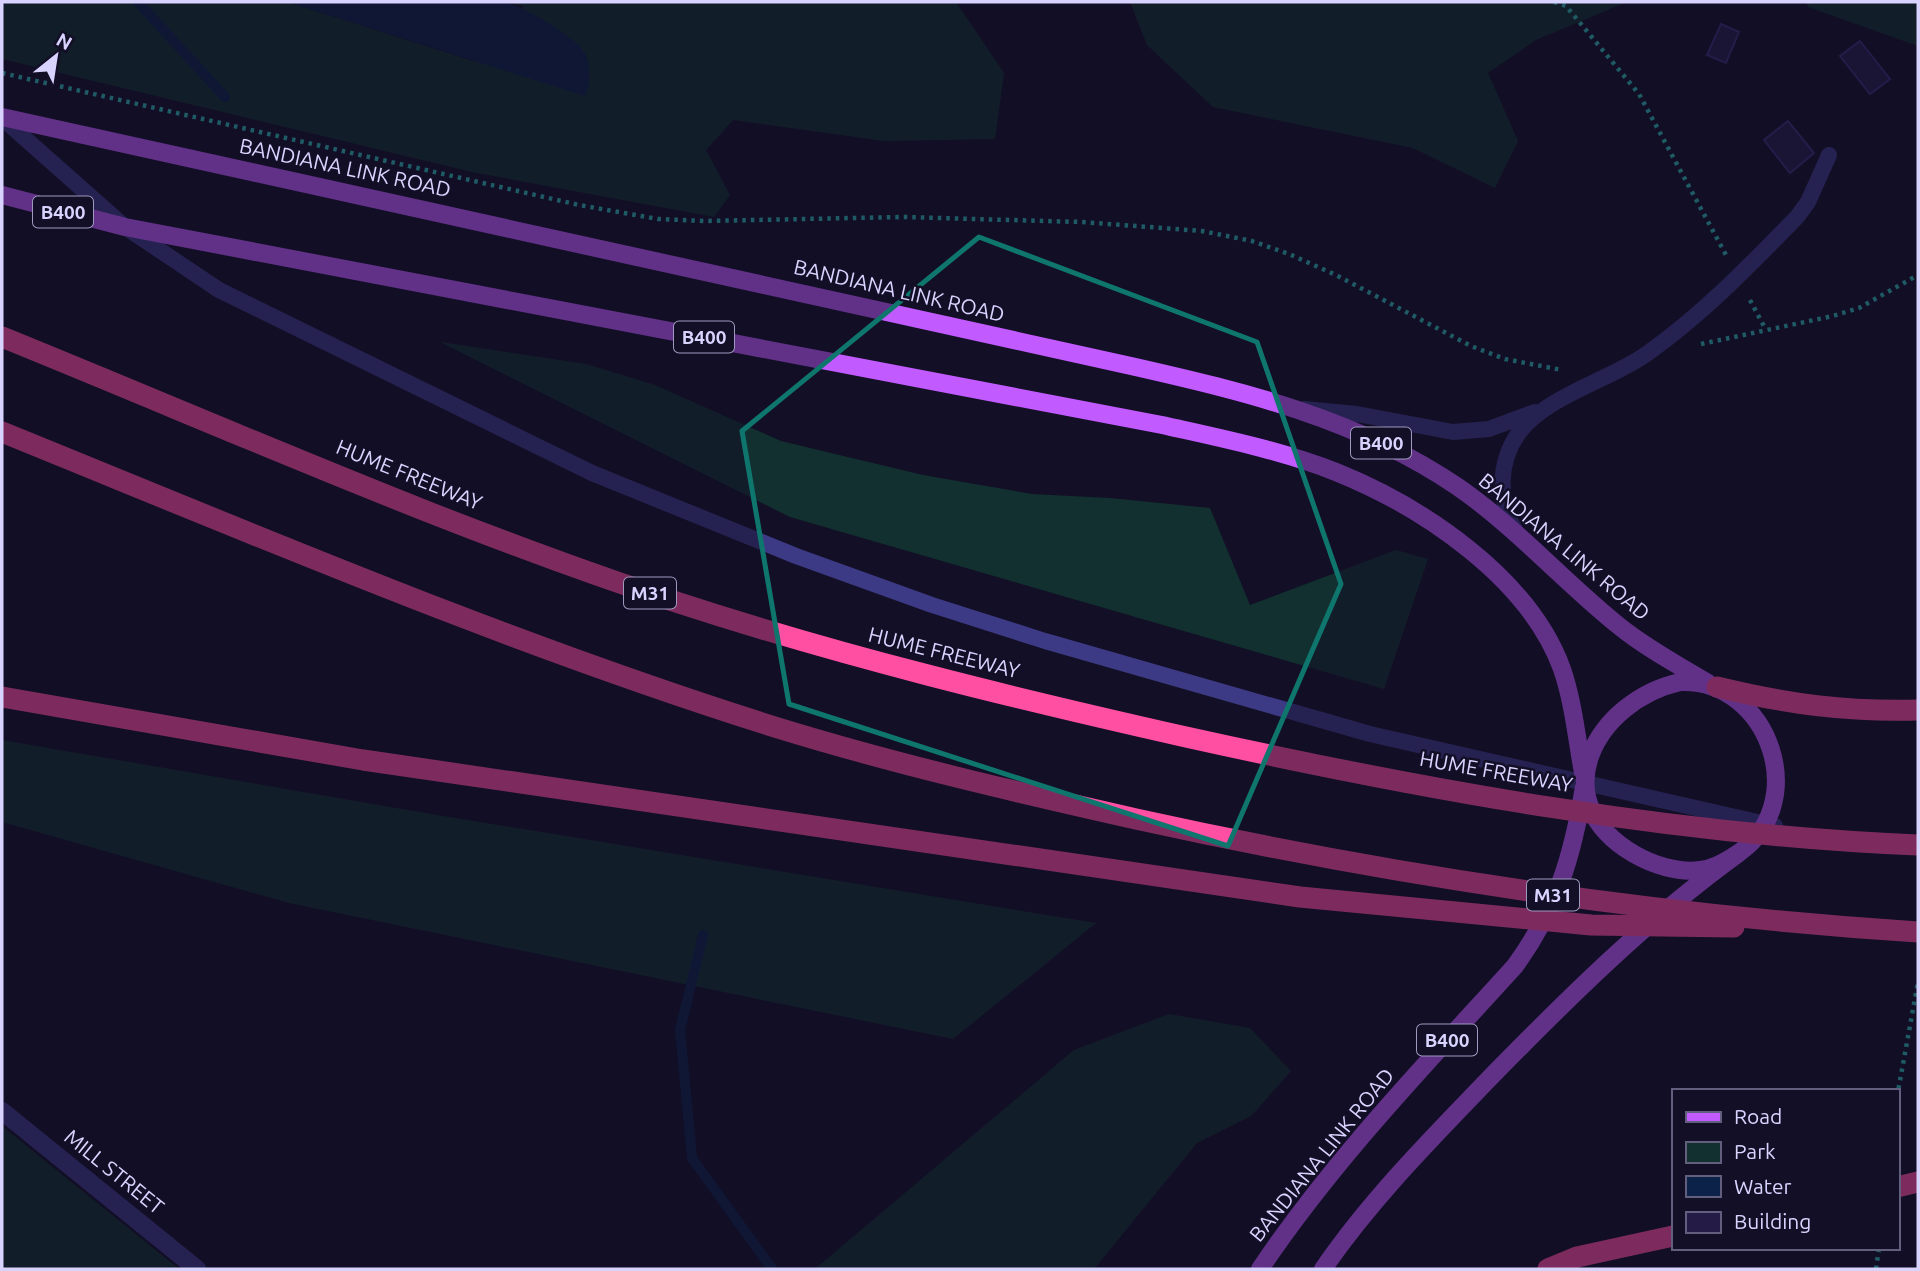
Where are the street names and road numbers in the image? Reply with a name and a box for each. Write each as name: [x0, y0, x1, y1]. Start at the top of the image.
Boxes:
street label: BANDIANA LINK ROAD: [237, 133, 453, 201]
road number: B400: [33, 196, 93, 228]
street label: BANDIANA LINK ROAD: [792, 254, 1007, 326]
road number: B400: [674, 322, 734, 352]
road number: B400: [1351, 428, 1411, 458]
street label: HUME FREEWAY: [333, 434, 486, 514]
street label: BANDIANA LINK ROAD: [1474, 468, 1655, 625]
road number: M31: [624, 578, 676, 608]
street label: HUME FREEWAY: [866, 622, 1022, 682]
street label: HUME FREEWAY: [1418, 746, 1575, 796]
road number: M31: [1527, 880, 1579, 911]
road number: B400: [1417, 1024, 1477, 1056]
street label: BANDIANA LINK ROAD: [1244, 1063, 1398, 1246]
street label: MILL STREET: [60, 1124, 169, 1219]

